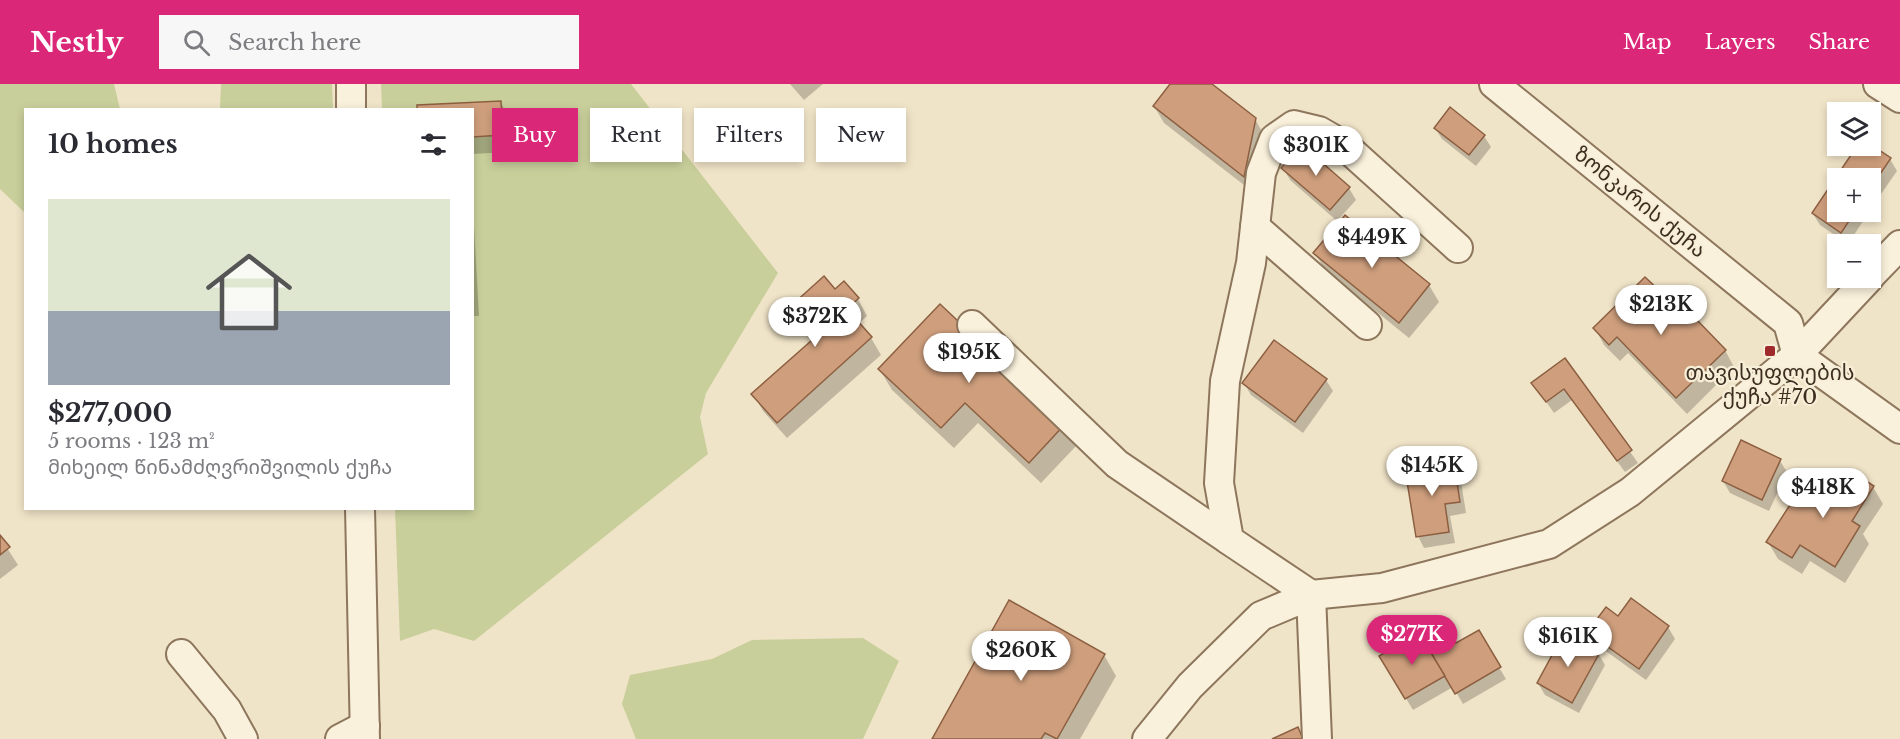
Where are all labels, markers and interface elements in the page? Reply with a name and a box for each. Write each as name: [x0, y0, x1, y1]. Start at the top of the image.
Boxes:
search box: [159, 15, 579, 69]
text: Nestly: [30, 25, 123, 60]
icon: search: [180, 26, 213, 59]
text: Search here: [228, 29, 361, 56]
text: Map: [1623, 29, 1672, 55]
text: Layers: [1705, 29, 1776, 55]
text: Share: [1809, 29, 1870, 55]
map controls: [1827, 102, 1881, 288]
button: layers: [1827, 102, 1881, 156]
chip: Buy: [492, 108, 578, 162]
chip: Rent: [590, 108, 682, 162]
chip: Filters: [694, 108, 804, 162]
chip: New: [816, 108, 906, 162]
pin: $301K: [1274, 126, 1358, 177]
text: 10 homes: [48, 128, 178, 160]
icon: filters: [417, 128, 450, 161]
text: $301K: [1283, 133, 1349, 157]
street label: ზონკარის ქუჩა: [1569, 141, 1711, 263]
button: +: [1827, 168, 1881, 222]
pin: $449K: [1330, 218, 1414, 269]
text: $449K: [1337, 225, 1407, 249]
button: −: [1827, 234, 1881, 288]
icon: home: [195, 238, 303, 346]
pin: $213K: [1619, 285, 1703, 336]
text: $213K: [1629, 292, 1693, 316]
pin: $372K: [773, 297, 857, 348]
text: $372K: [782, 304, 848, 328]
pin: $195K: [927, 333, 1011, 384]
text: $195K: [937, 340, 1001, 364]
marker: თავისუფლების ქუჩა #70: [1763, 344, 1777, 358]
place label: თავისუფლების ქუჩა #70: [1685, 360, 1855, 410]
text: $277,000: [48, 397, 172, 429]
text: 5 rooms · 123 m²: [48, 429, 215, 453]
pin: $145K: [1390, 446, 1474, 497]
text: $145K: [1400, 453, 1464, 477]
text: მიხეილ წინამძღვრიშვილის ქუჩა: [48, 455, 392, 479]
pin: $418K: [1781, 468, 1865, 519]
text: $418K: [1791, 475, 1855, 499]
pin: $277K: [1370, 615, 1454, 666]
pin: $161K: [1526, 617, 1610, 668]
text: $277K: [1380, 622, 1444, 646]
text: $161K: [1538, 624, 1598, 648]
pin: $260K: [979, 631, 1063, 682]
text: $260K: [986, 638, 1056, 662]

